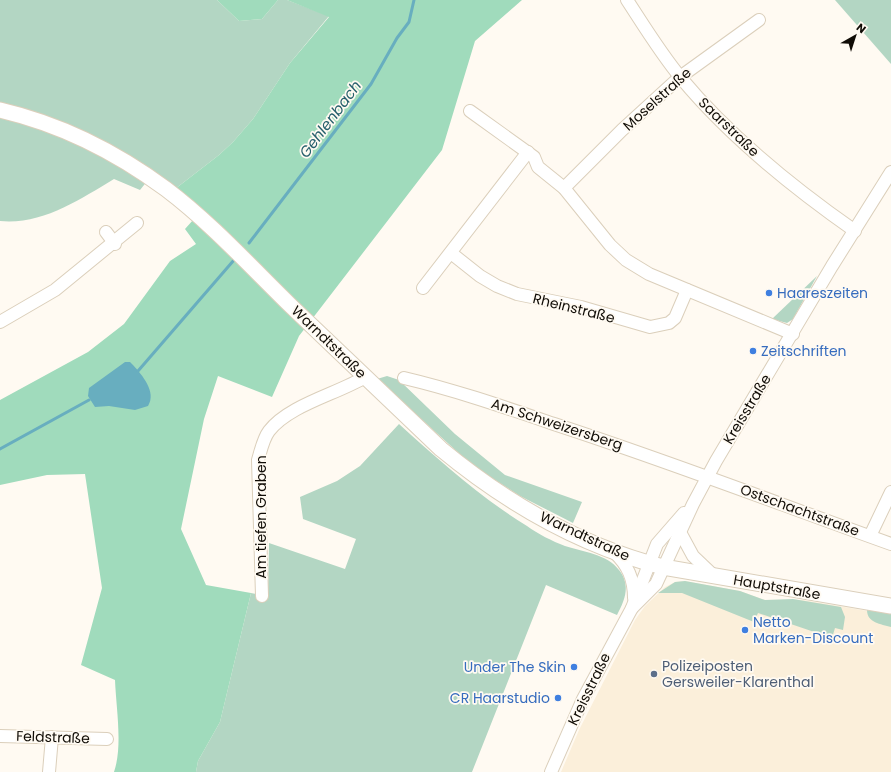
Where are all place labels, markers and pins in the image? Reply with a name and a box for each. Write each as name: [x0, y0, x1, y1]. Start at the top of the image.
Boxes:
place label: Haareszeiten: [777, 283, 868, 303]
marker: Haareszeiten: [764, 288, 774, 298]
place label: Zeitschriften: [761, 341, 847, 361]
marker: Zeitschriften: [748, 346, 758, 356]
place label: Netto Marken-Discount: [753, 612, 873, 648]
marker: Netto Marken-Discount: [740, 625, 750, 635]
place label: Polizeiposten Gersweiler-Klarenthal: [662, 656, 814, 692]
place label: Under The Skin: [464, 657, 566, 677]
marker: Under The Skin: [569, 662, 579, 672]
marker: Polizeiposten Gersweiler-Klarenthal: [649, 669, 659, 679]
place label: CR Haarstudio: [450, 688, 550, 708]
marker: CR Haarstudio: [553, 693, 563, 703]

